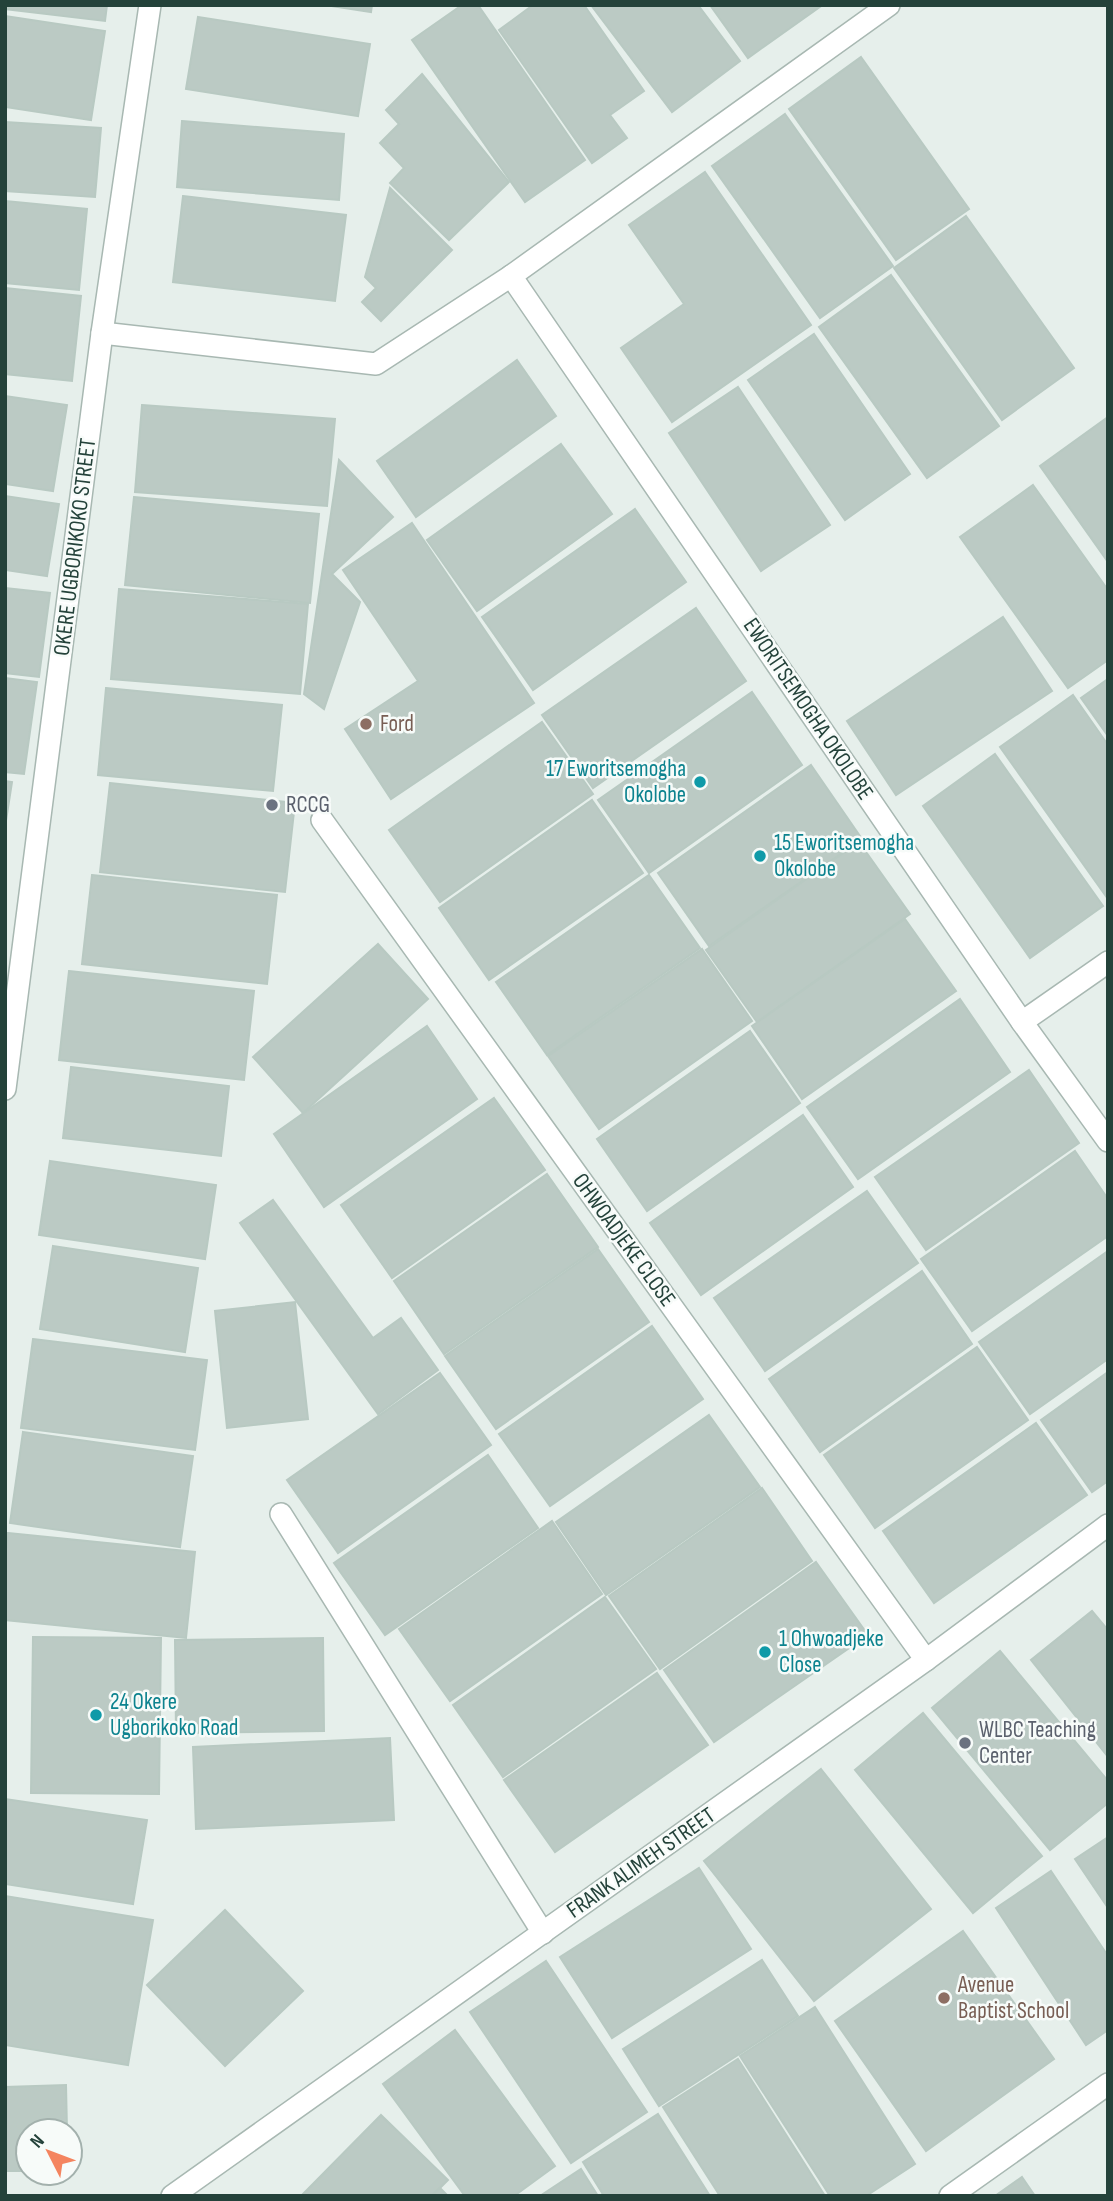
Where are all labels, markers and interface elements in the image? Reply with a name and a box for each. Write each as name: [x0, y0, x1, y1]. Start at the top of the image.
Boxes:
street label: OKERE UGBORIKOKO STREET: [48, 437, 102, 657]
street label: EWORITSEMOGHA OKOLOBE: [737, 613, 879, 805]
place label: Ford: [380, 710, 414, 738]
marker: Ford: [358, 716, 374, 732]
place label: 17 Eworitsemogha Okolobe: [546, 755, 686, 809]
marker: 17 Eworitsemogha Okolobe: [692, 774, 708, 790]
place label: RCCG: [286, 791, 330, 819]
marker: RCCG: [264, 797, 280, 813]
place label: 15 Eworitsemogha Okolobe: [774, 829, 914, 883]
marker: 15 Eworitsemogha Okolobe: [752, 848, 768, 864]
street label: OHWOADJEKE CLOSE: [566, 1168, 682, 1312]
place label: 1 Ohwoadjeke Close: [779, 1625, 884, 1679]
marker: 1 Ohwoadjeke Close: [757, 1644, 773, 1660]
place label: 24 Okere Ugborikoko Road: [110, 1688, 238, 1742]
marker: 24 Okere Ugborikoko Road: [88, 1707, 104, 1723]
place label: WLBC Teaching Center: [979, 1716, 1096, 1770]
marker: WLBC Teaching Center: [957, 1735, 973, 1751]
street label: FRANK ALIMEH STREET: [561, 1801, 721, 1925]
place label: Avenue Baptist School: [957, 1971, 1069, 2025]
marker: Avenue Baptist School: [936, 1990, 952, 2006]
north arrow: [14, 2117, 84, 2187]
text: N: [26, 2130, 49, 2153]

